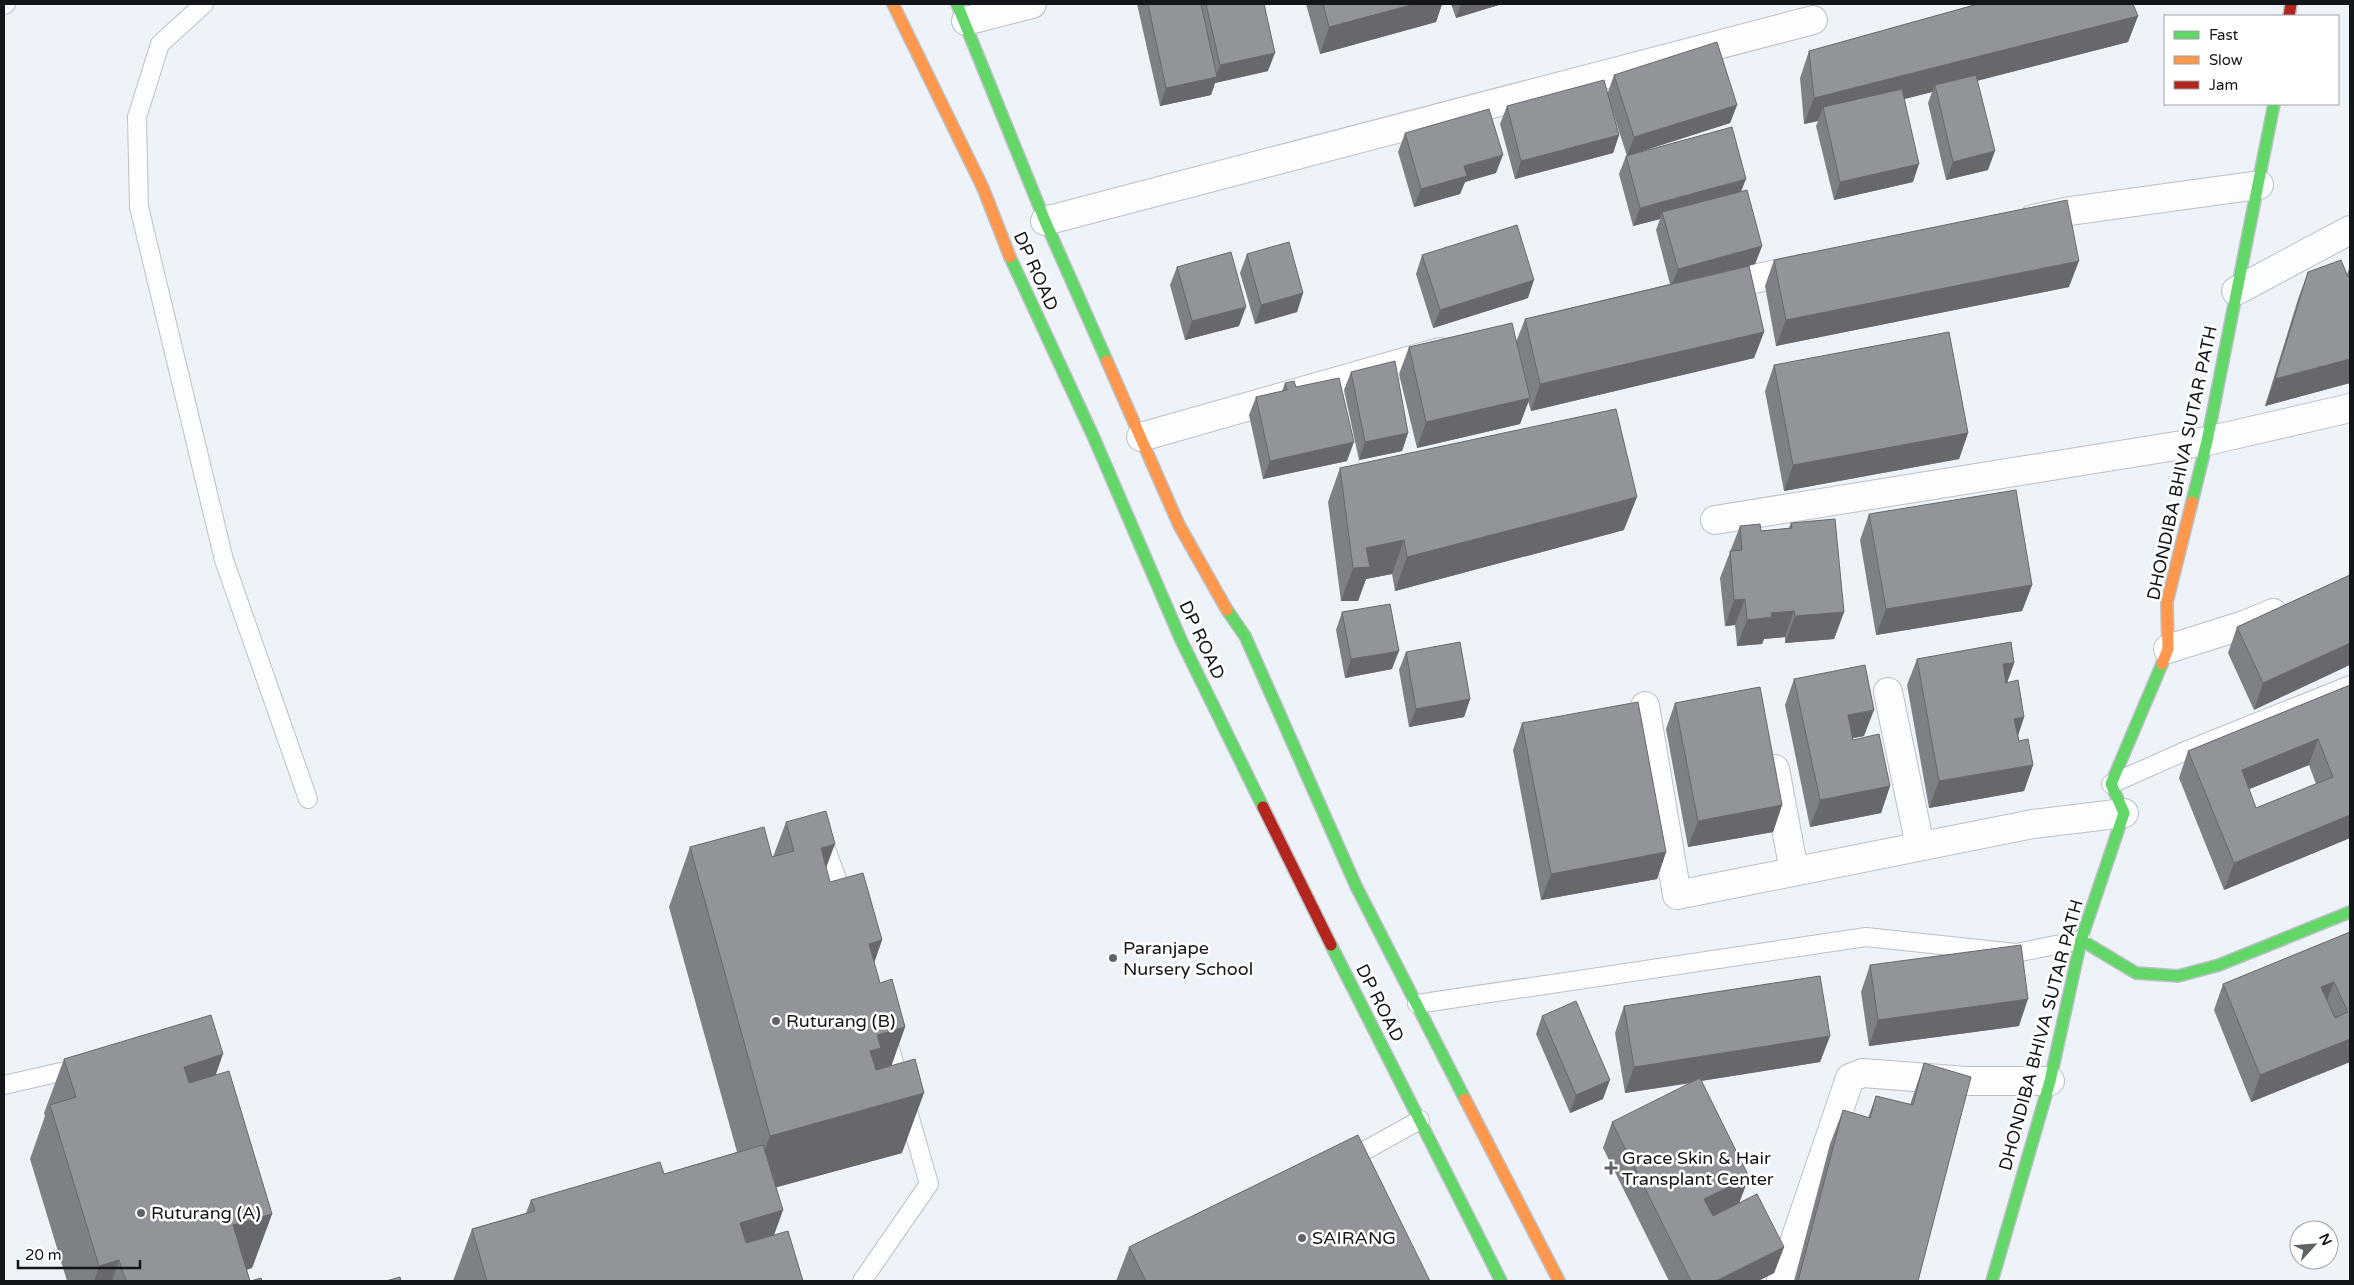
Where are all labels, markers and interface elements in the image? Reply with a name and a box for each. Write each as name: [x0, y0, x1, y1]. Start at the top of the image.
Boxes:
legend: [2164, 15, 2339, 105]
text: Fast: [2209, 26, 2239, 44]
text: Slow: [2209, 51, 2243, 69]
text: Jam: [2209, 76, 2238, 94]
street label: DP ROAD: [1009, 228, 1063, 314]
street label: DHONDIBA BHIVA SUTAR PATH: [2142, 324, 2222, 602]
street label: DP ROAD: [1174, 597, 1230, 683]
street label: DHONDIBA BHIVA SUTAR PATH: [1994, 897, 2088, 1173]
place label: Paranjape Nursery School: [1123, 937, 1253, 980]
marker: Paranjape Nursery School: [1107, 952, 1119, 964]
street label: DP ROAD: [1351, 960, 1409, 1046]
place label: Ruturang (B): [786, 1010, 895, 1032]
marker: Ruturang (B): [770, 1015, 782, 1027]
place label: Grace Skin & Hair Transplant Center: [1622, 1147, 1774, 1190]
marker: Grace Skin & Hair Transplant Center: [1604, 1161, 1618, 1175]
place label: Ruturang (A): [151, 1202, 261, 1224]
marker: Ruturang (A): [135, 1207, 147, 1219]
north arrow: [2289, 1220, 2339, 1270]
place label: SAIRANG: [1312, 1227, 1396, 1249]
text: N: [2315, 1231, 2335, 1248]
marker: SAIRANG: [1296, 1232, 1308, 1244]
scale bar: [18, 1238, 140, 1270]
text: 20 m: [25, 1246, 62, 1264]

